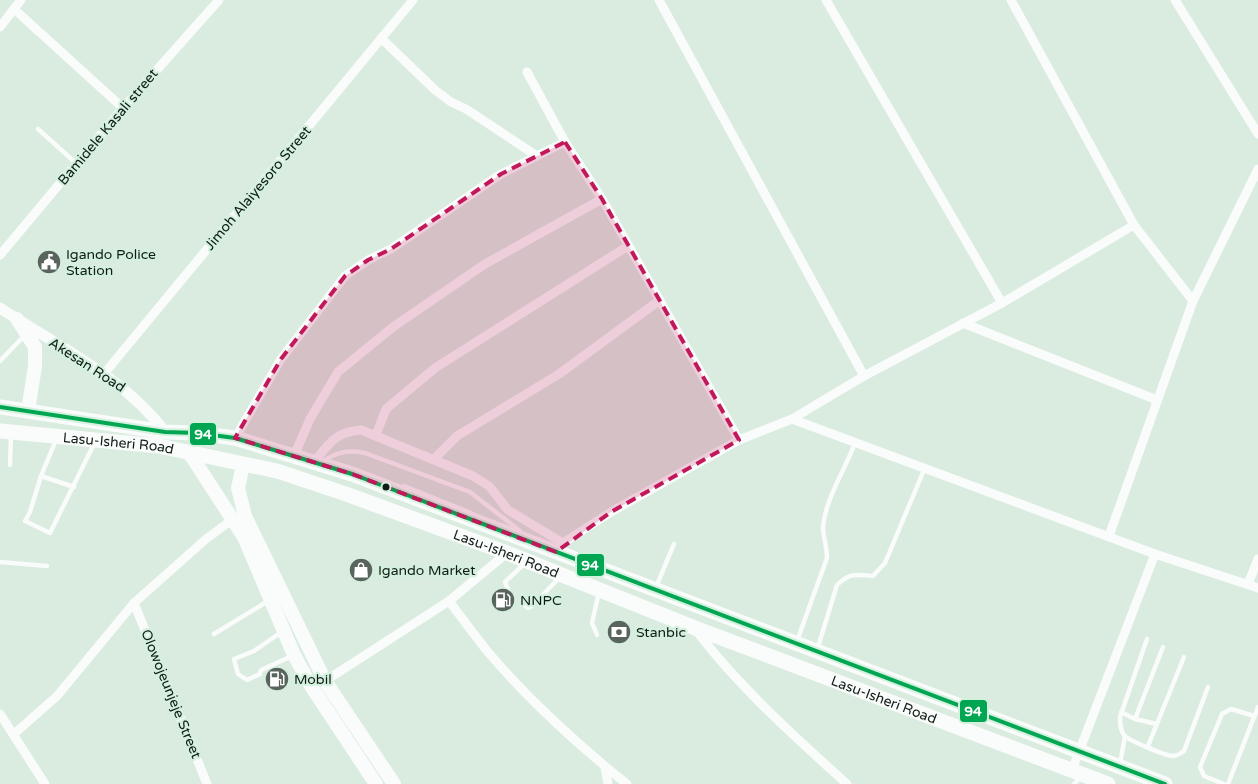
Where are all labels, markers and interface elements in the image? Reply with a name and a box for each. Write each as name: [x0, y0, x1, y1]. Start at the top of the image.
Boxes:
street label: Bamidele Kasali street: [54, 65, 162, 189]
street label: Jimoh Alaiyesoro Street: [201, 122, 315, 253]
place label: Igando Police Station: [66, 246, 156, 279]
public building icon: Igando Police Station: [36, 249, 62, 275]
street label: Akesan Road: [46, 334, 128, 396]
line badge: 94: [189, 422, 217, 446]
text: 94: [194, 426, 212, 443]
street label: Lasu-Isheri Road: [62, 428, 176, 457]
unlabelled marker: [381, 482, 391, 492]
street label: Lasu-Isheri Road: [451, 526, 562, 581]
line badge: 94: [576, 553, 605, 577]
shop icon: Igando Market: [348, 557, 374, 583]
text: 94: [581, 557, 599, 574]
place label: Igando Market: [378, 562, 476, 579]
fuel station icon: NNPC: [490, 587, 516, 613]
place label: NNPC: [520, 592, 562, 609]
bank icon: Stanbic: [606, 619, 632, 645]
place label: Stanbic: [636, 624, 686, 641]
street label: Olowojeunjeje Street: [137, 627, 205, 762]
fuel station icon: Mobil: [264, 666, 290, 692]
place label: Mobil: [294, 671, 332, 688]
street label: Lasu-Isheri Road: [829, 672, 939, 727]
line badge: 94: [959, 699, 988, 723]
text: 94: [964, 703, 982, 720]

